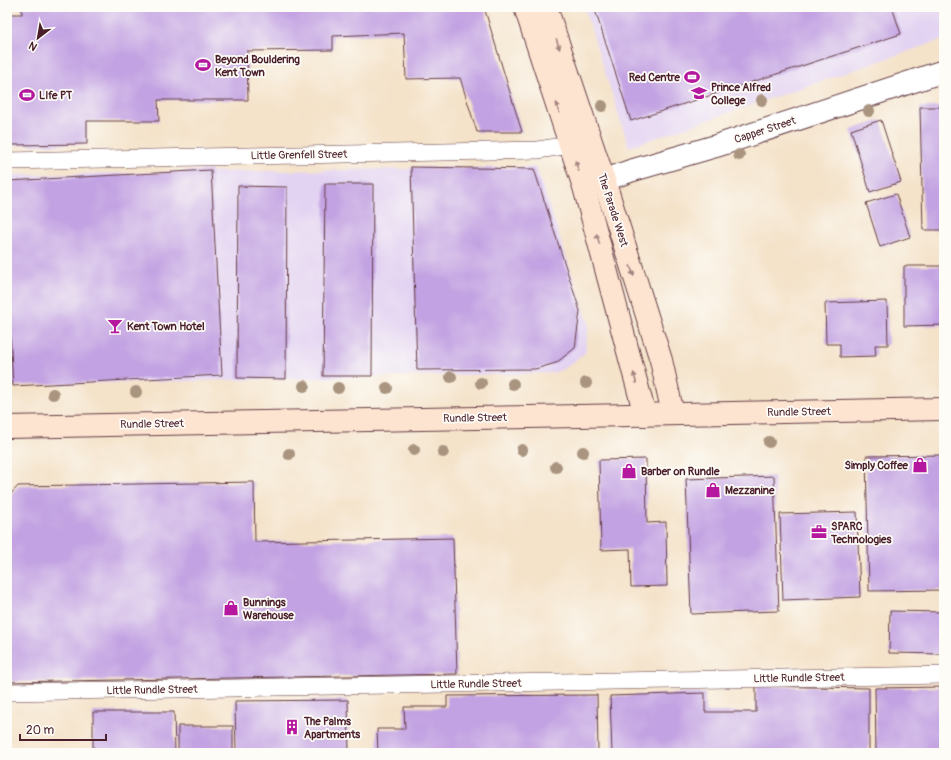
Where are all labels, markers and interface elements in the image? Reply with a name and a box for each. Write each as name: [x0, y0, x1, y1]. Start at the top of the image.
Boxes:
north arrow: [18, 18, 58, 58]
text: N: [26, 38, 40, 54]
one-way arrow: [555, 38, 561, 50]
place label: Beyond Bouldering Kent Town: [215, 53, 300, 79]
sports icon: Beyond Bouldering Kent Town: [194, 56, 212, 74]
sports icon: Red Centre: [683, 68, 701, 86]
place label: Red Centre: [629, 71, 681, 84]
place label: Prince Alfred College: [711, 81, 771, 107]
school or university icon: Prince Alfred College: [690, 84, 708, 102]
sports icon: LIfe PT: [18, 86, 36, 104]
place label: LIfe PT: [39, 89, 73, 102]
one-way arrow: [555, 102, 561, 114]
street label: Capper Street: [733, 114, 798, 146]
street label: Little Grenfell Street: [251, 148, 348, 162]
one-way arrow: [574, 160, 580, 172]
street label: The Parade West: [595, 172, 631, 249]
one-way arrow: [595, 232, 601, 244]
one-way arrow: [629, 265, 635, 277]
bar icon: Kent Town Hotel: [106, 317, 124, 335]
place label: Kent Town Hotel: [127, 320, 205, 333]
one-way arrow: [632, 372, 638, 384]
street label: Rundle Street: [767, 405, 832, 419]
street label: Rundle Street: [443, 411, 508, 425]
street label: Rundle Street: [120, 417, 185, 431]
shop icon: Simply Coffee: [911, 456, 929, 474]
place label: Simply Coffee: [844, 459, 909, 472]
shop icon: Barber on Rundle: [620, 462, 638, 480]
place label: Barber on Rundle: [641, 465, 720, 478]
shop icon: Mezzanine: [704, 481, 722, 499]
place label: Mezzanine: [725, 484, 775, 497]
place label: SPARC Technologies: [830, 520, 891, 546]
office icon: SPARC Technologies: [810, 523, 828, 541]
place label: Bunnings Warehouse: [243, 596, 294, 622]
shop icon: Bunnings Warehouse: [222, 599, 240, 617]
street label: Little Rundle Street: [753, 671, 845, 685]
street label: Little Rundle Street: [430, 677, 522, 691]
street label: Little Rundle Street: [106, 683, 198, 697]
place label: The Palms Apartments: [303, 715, 360, 741]
scale bar: [20, 716, 106, 742]
building icon: The Palms Apartments: [283, 718, 301, 736]
text: 20 m: [26, 723, 55, 738]

